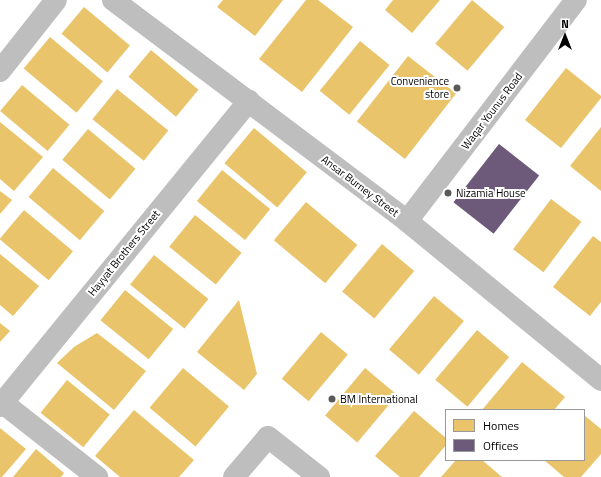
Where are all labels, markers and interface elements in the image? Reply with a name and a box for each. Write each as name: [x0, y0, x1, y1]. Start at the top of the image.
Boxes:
north arrow: [545, 16, 585, 56]
text: N: [561, 16, 569, 32]
street label: Waqar Younus Road: [459, 70, 525, 152]
place label: Convenience store: [391, 75, 449, 101]
marker: Convenience store: [452, 83, 462, 93]
street label: Ansar Burney Street: [319, 153, 401, 219]
place label: Nizamia House: [456, 186, 526, 200]
marker: Nizamia House: [443, 188, 453, 198]
street label: Hayyat Brothers Street: [85, 207, 163, 299]
place label: BM International: [340, 392, 418, 406]
marker: BM International: [327, 394, 337, 404]
legend: [445, 409, 585, 461]
text: Homes: [483, 416, 519, 435]
text: Offices: [483, 436, 518, 455]

